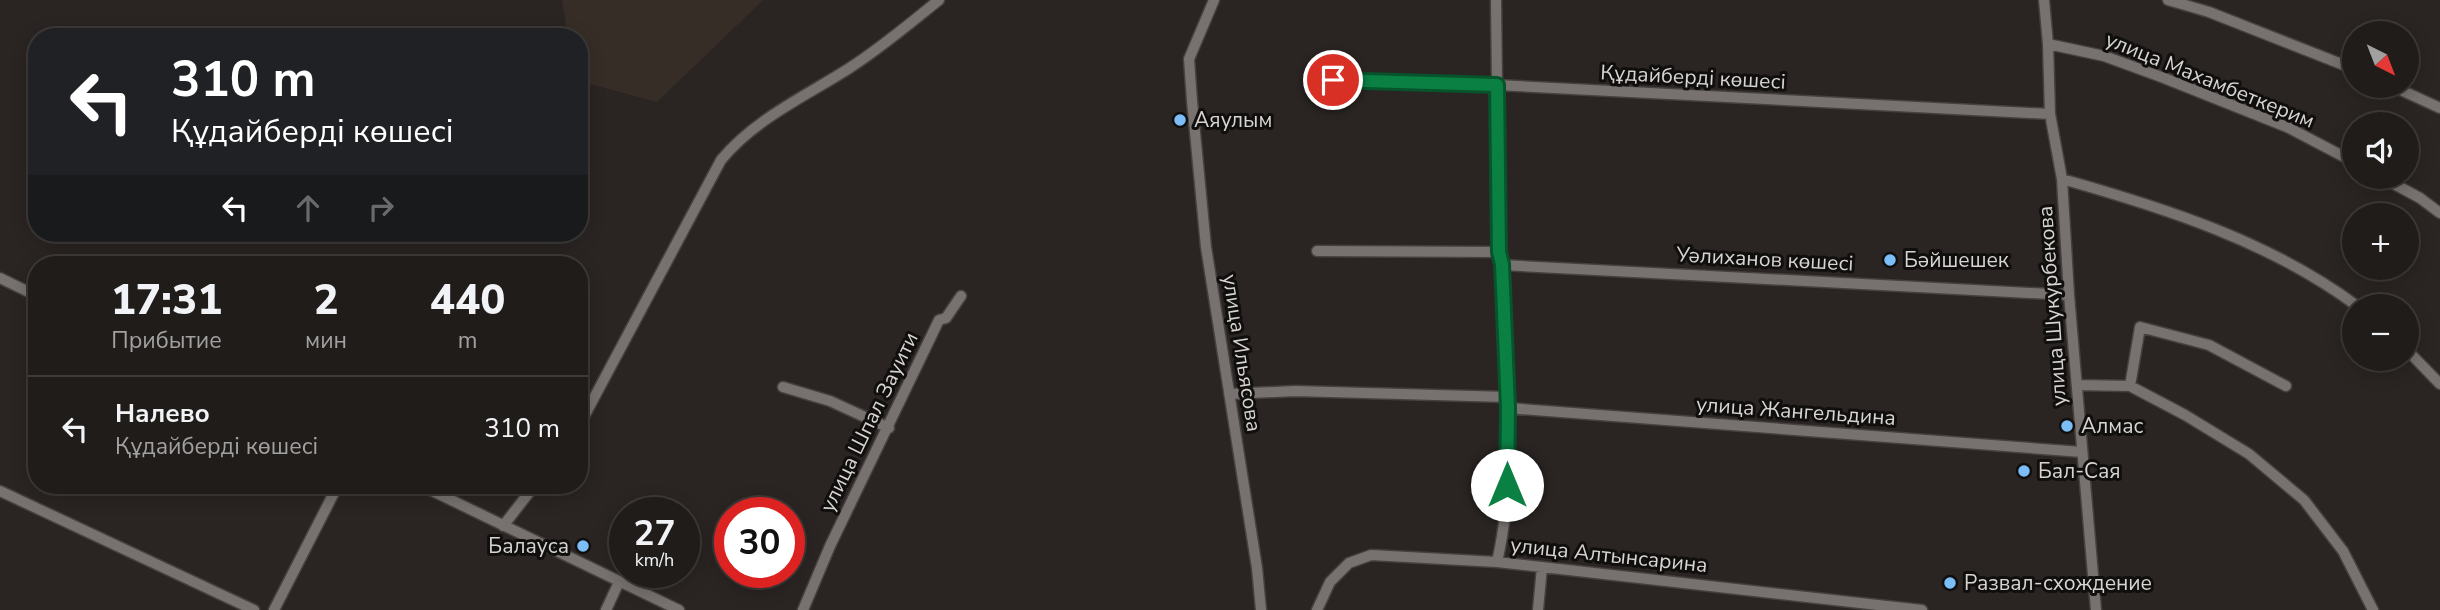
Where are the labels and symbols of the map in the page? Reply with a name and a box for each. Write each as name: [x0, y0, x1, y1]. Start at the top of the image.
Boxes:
north arrow: [2342, 21, 2418, 98]
street label: улица Махамбеткерим: [2101, 25, 2319, 135]
pin: [1303, 50, 1363, 110]
street label: Құдайберді көшесі: [1600, 58, 1786, 96]
place label: Аяулым: [1194, 106, 1272, 134]
marker: Аяулым: [1172, 112, 1188, 128]
street label: улица Шукурбекова: [2031, 205, 2073, 407]
street label: Уәлиханов көшесі: [1675, 240, 1854, 278]
place label: Бәйшешек: [1904, 246, 2010, 274]
marker: Бәйшешек: [1882, 252, 1898, 268]
street label: улица Ильясова: [1216, 272, 1268, 434]
street label: улица Шпал Зауити: [813, 327, 925, 517]
street label: улица Жангельдина: [1695, 390, 1897, 432]
place label: Алмас: [2081, 412, 2144, 440]
marker: Алмас: [2059, 418, 2075, 434]
position arrow: [1470, 448, 1544, 522]
place label: Бал-Сая: [2038, 457, 2121, 485]
marker: Бал-Сая: [2016, 463, 2032, 479]
speed limit sign: 30: [714, 497, 805, 588]
street label: улица Алтынсарина: [1509, 531, 1709, 579]
place label: Балауса: [488, 532, 569, 560]
marker: Балауса: [575, 538, 591, 554]
place label: Развал-схождение: [1964, 569, 2152, 597]
marker: Развал-схождение: [1942, 575, 1958, 591]

